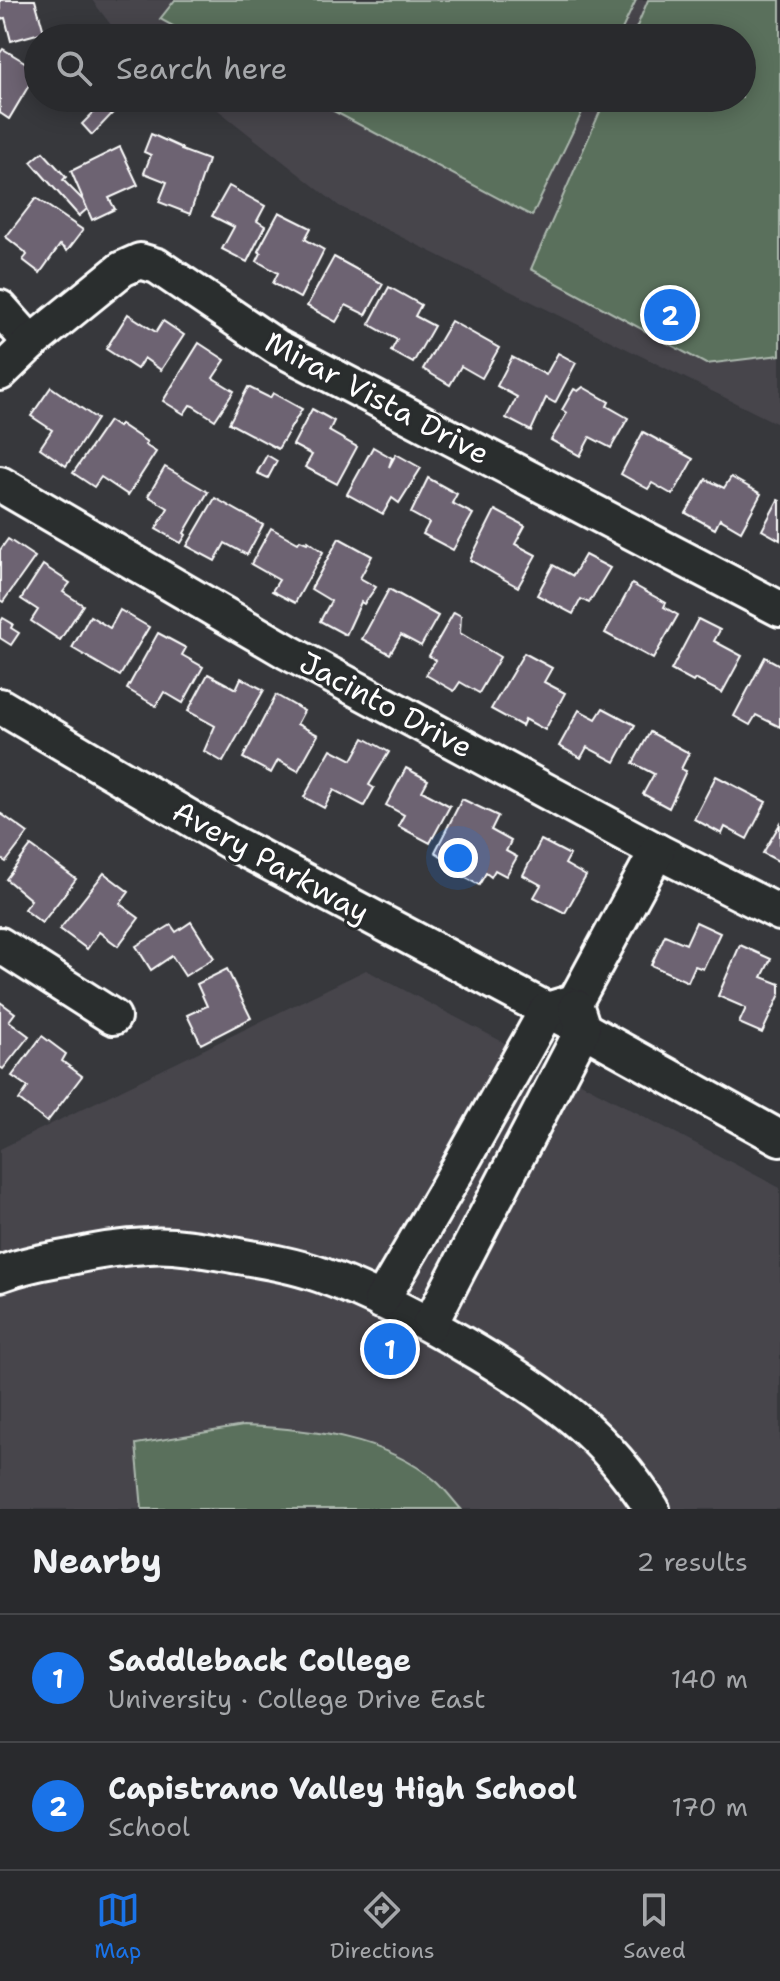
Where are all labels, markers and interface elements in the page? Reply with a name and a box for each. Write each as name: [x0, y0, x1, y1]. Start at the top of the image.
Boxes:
search box: [24, 24, 756, 112]
icon: search: [52, 46, 96, 90]
text: Search here: [116, 48, 287, 89]
pin: 2: [644, 285, 696, 345]
street label: Mirar Vista Drive: [258, 321, 497, 474]
street label: Jacinto Drive: [292, 642, 480, 767]
street label: Avery Parkway: [165, 791, 377, 933]
your location: [438, 838, 478, 878]
pin: 1: [364, 1319, 416, 1379]
text: Nearby: [32, 1538, 162, 1584]
text: 2 results: [636, 1544, 748, 1579]
text: Saddleback College: [108, 1640, 411, 1681]
text: 1: [52, 1661, 64, 1696]
text: 140 m: [671, 1661, 748, 1696]
text: University · College Drive East: [108, 1681, 486, 1716]
text: Capistrano Valley High School: [108, 1768, 577, 1809]
text: 2: [49, 1789, 67, 1824]
text: 170 m: [671, 1789, 748, 1824]
text: School: [108, 1809, 190, 1844]
tab: Map: [94, 1888, 141, 1965]
tab: Directions: [330, 1888, 435, 1965]
tab: Saved: [623, 1888, 686, 1965]

